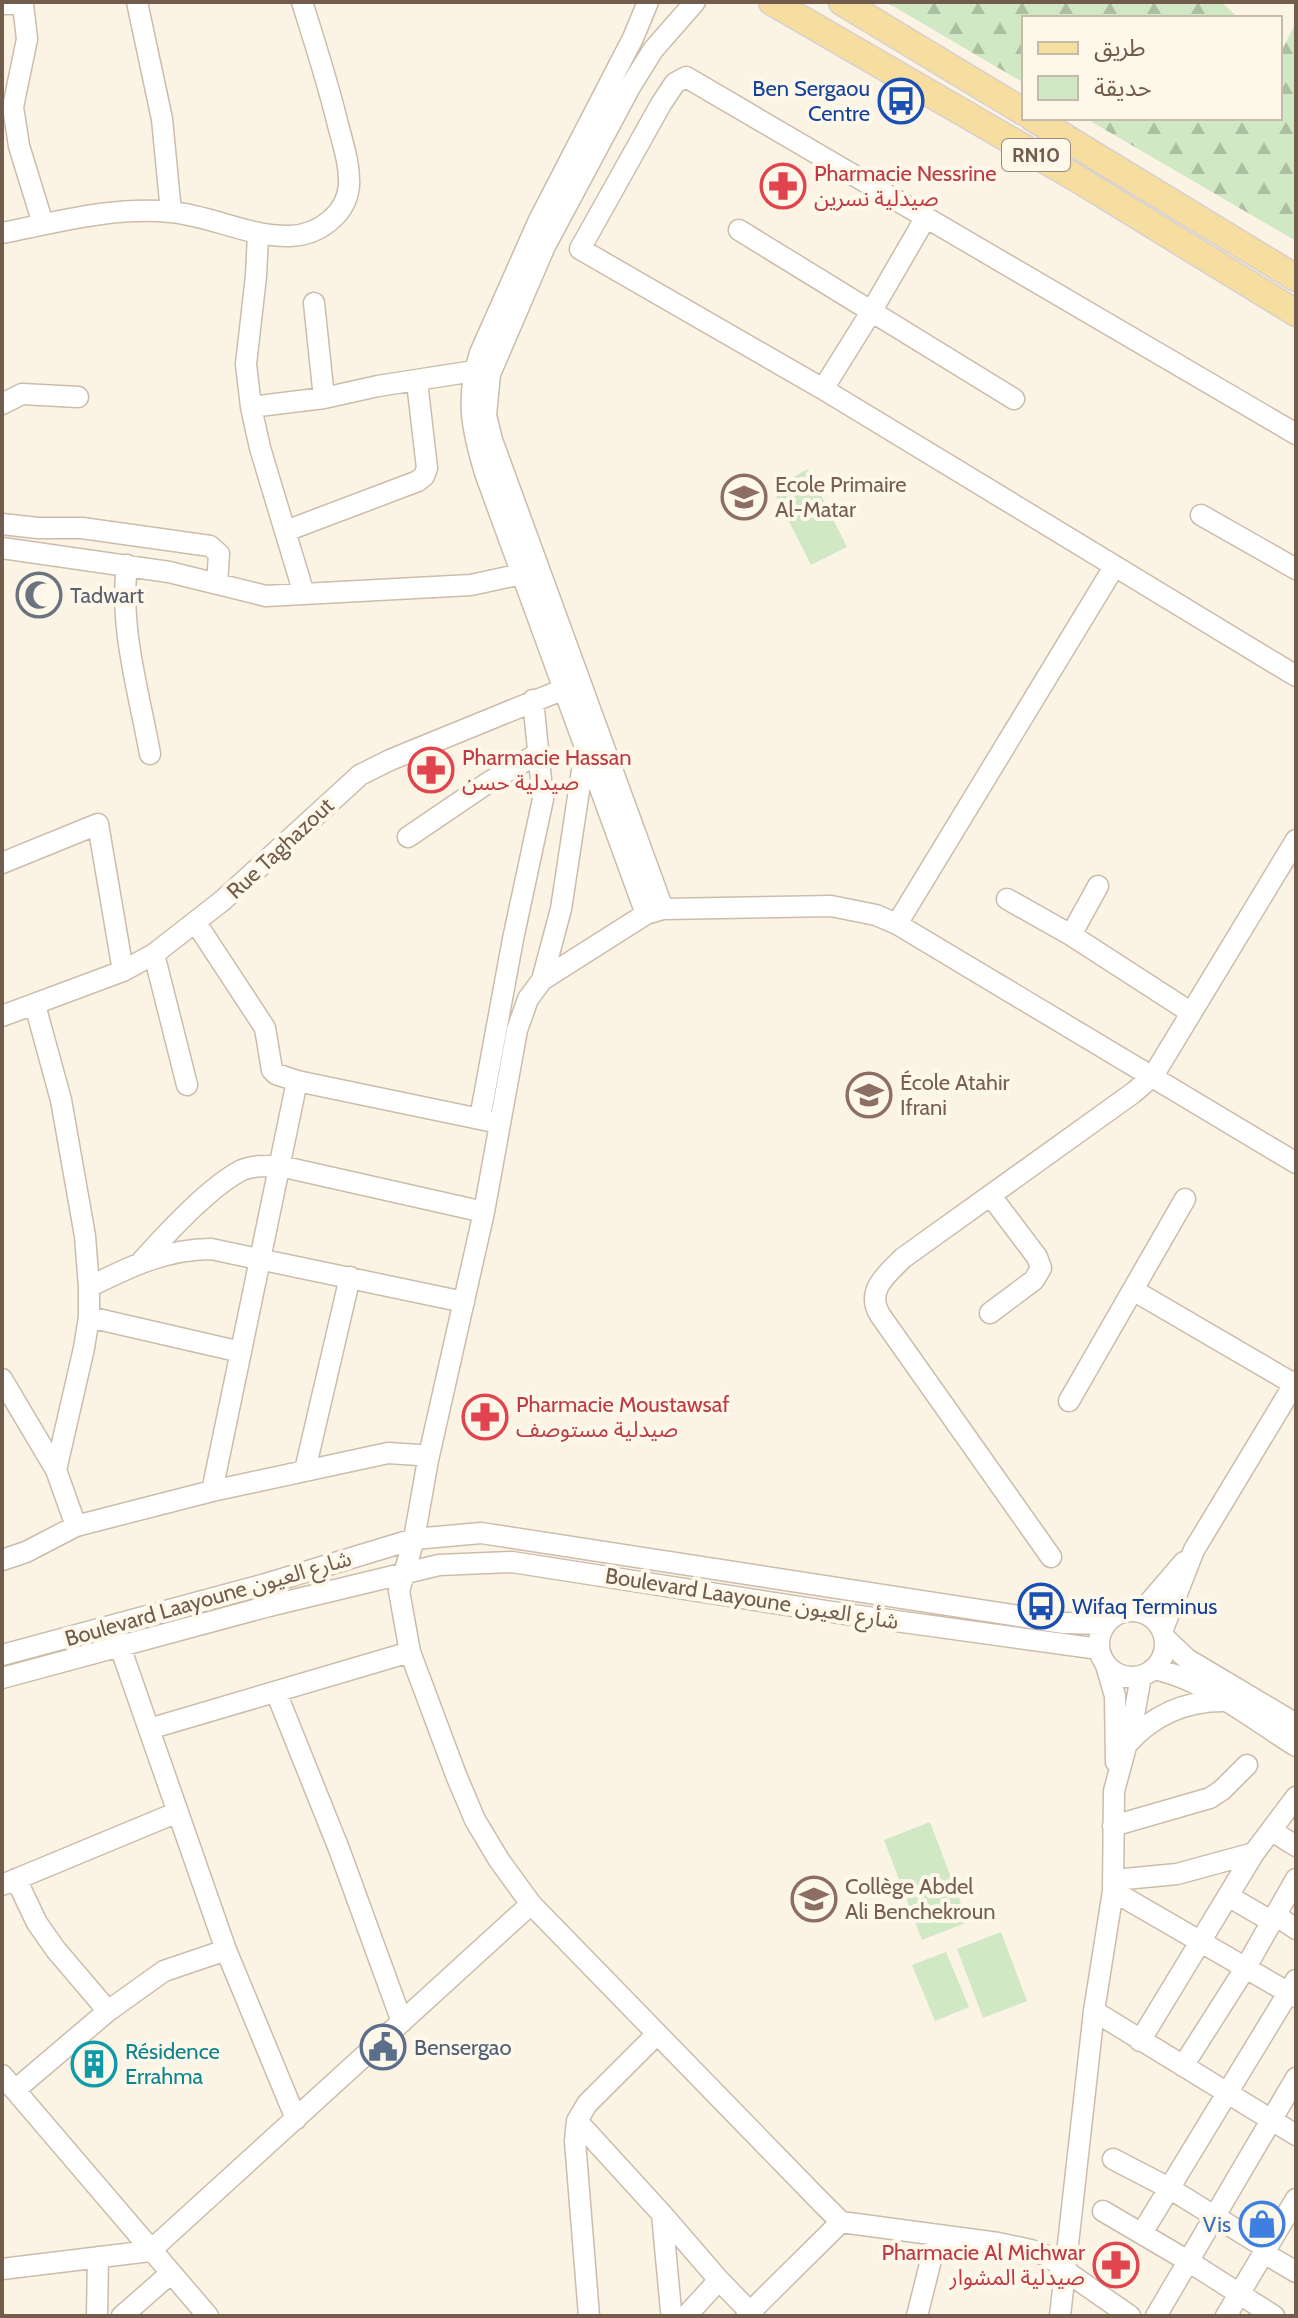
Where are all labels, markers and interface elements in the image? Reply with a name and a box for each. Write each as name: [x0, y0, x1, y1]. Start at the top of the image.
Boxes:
legend: [1022, 16, 1282, 120]
text: طريق: [1094, 33, 1146, 63]
text: حديقة: [1094, 73, 1152, 102]
place label: Ben Sergaou Centre: [752, 75, 870, 127]
bus stop icon: Ben Sergaou Centre: [877, 77, 925, 125]
road number: RN10: [1002, 139, 1070, 171]
place label: Pharmacie Nessrine صيدلية نسرين: [814, 160, 996, 212]
pharmacy icon: Pharmacie Nessrine صيدلية نسرين: [759, 162, 807, 210]
place label: Ecole Primaire Al-Matar: [775, 471, 907, 523]
school or university icon: Ecole Primaire Al-Matar: [720, 473, 768, 521]
mosque icon: Tadwart: [15, 571, 63, 619]
place label: Tadwart: [70, 582, 145, 609]
place label: Pharmacie Hassan صيدلية حسن: [462, 744, 632, 796]
pharmacy icon: Pharmacie Hassan صيدلية حسن: [407, 746, 455, 794]
street label: Rue Taghazout: [221, 792, 340, 905]
place label: École Atahir Ifrani: [900, 1069, 1010, 1121]
school or university icon: École Atahir Ifrani: [845, 1071, 893, 1119]
place label: Pharmacie Moustawsaf صيدلية مستوصف: [516, 1391, 729, 1443]
pharmacy icon: Pharmacie Moustawsaf صيدلية مستوصف: [461, 1393, 509, 1441]
street label: Boulevard Laayoune شارع العيون: [62, 1545, 355, 1655]
street label: Boulevard Laayoune شأرع العيون: [603, 1562, 901, 1638]
bus stop icon: Wifaq Terminus: [1017, 1582, 1065, 1630]
place label: Wifaq Terminus: [1072, 1593, 1217, 1620]
place label: Collège Abdel Ali Benchekroun: [845, 1873, 996, 1925]
school or university icon: Collège Abdel Ali Benchekroun: [790, 1875, 838, 1923]
public building icon: Bensergao: [359, 2023, 407, 2071]
place label: Bensergao: [414, 2034, 512, 2061]
place label: Résidence Errahma: [125, 2038, 220, 2090]
building icon: Résidence Errahma: [70, 2040, 118, 2088]
shop icon: Vis: [1238, 2200, 1286, 2248]
place label: Vis: [1203, 2211, 1231, 2238]
place label: Pharmacie Al Michwar صيدلية المشوار: [881, 2239, 1085, 2291]
pharmacy icon: Pharmacie Al Michwar صيدلية المشوار: [1092, 2241, 1140, 2289]

